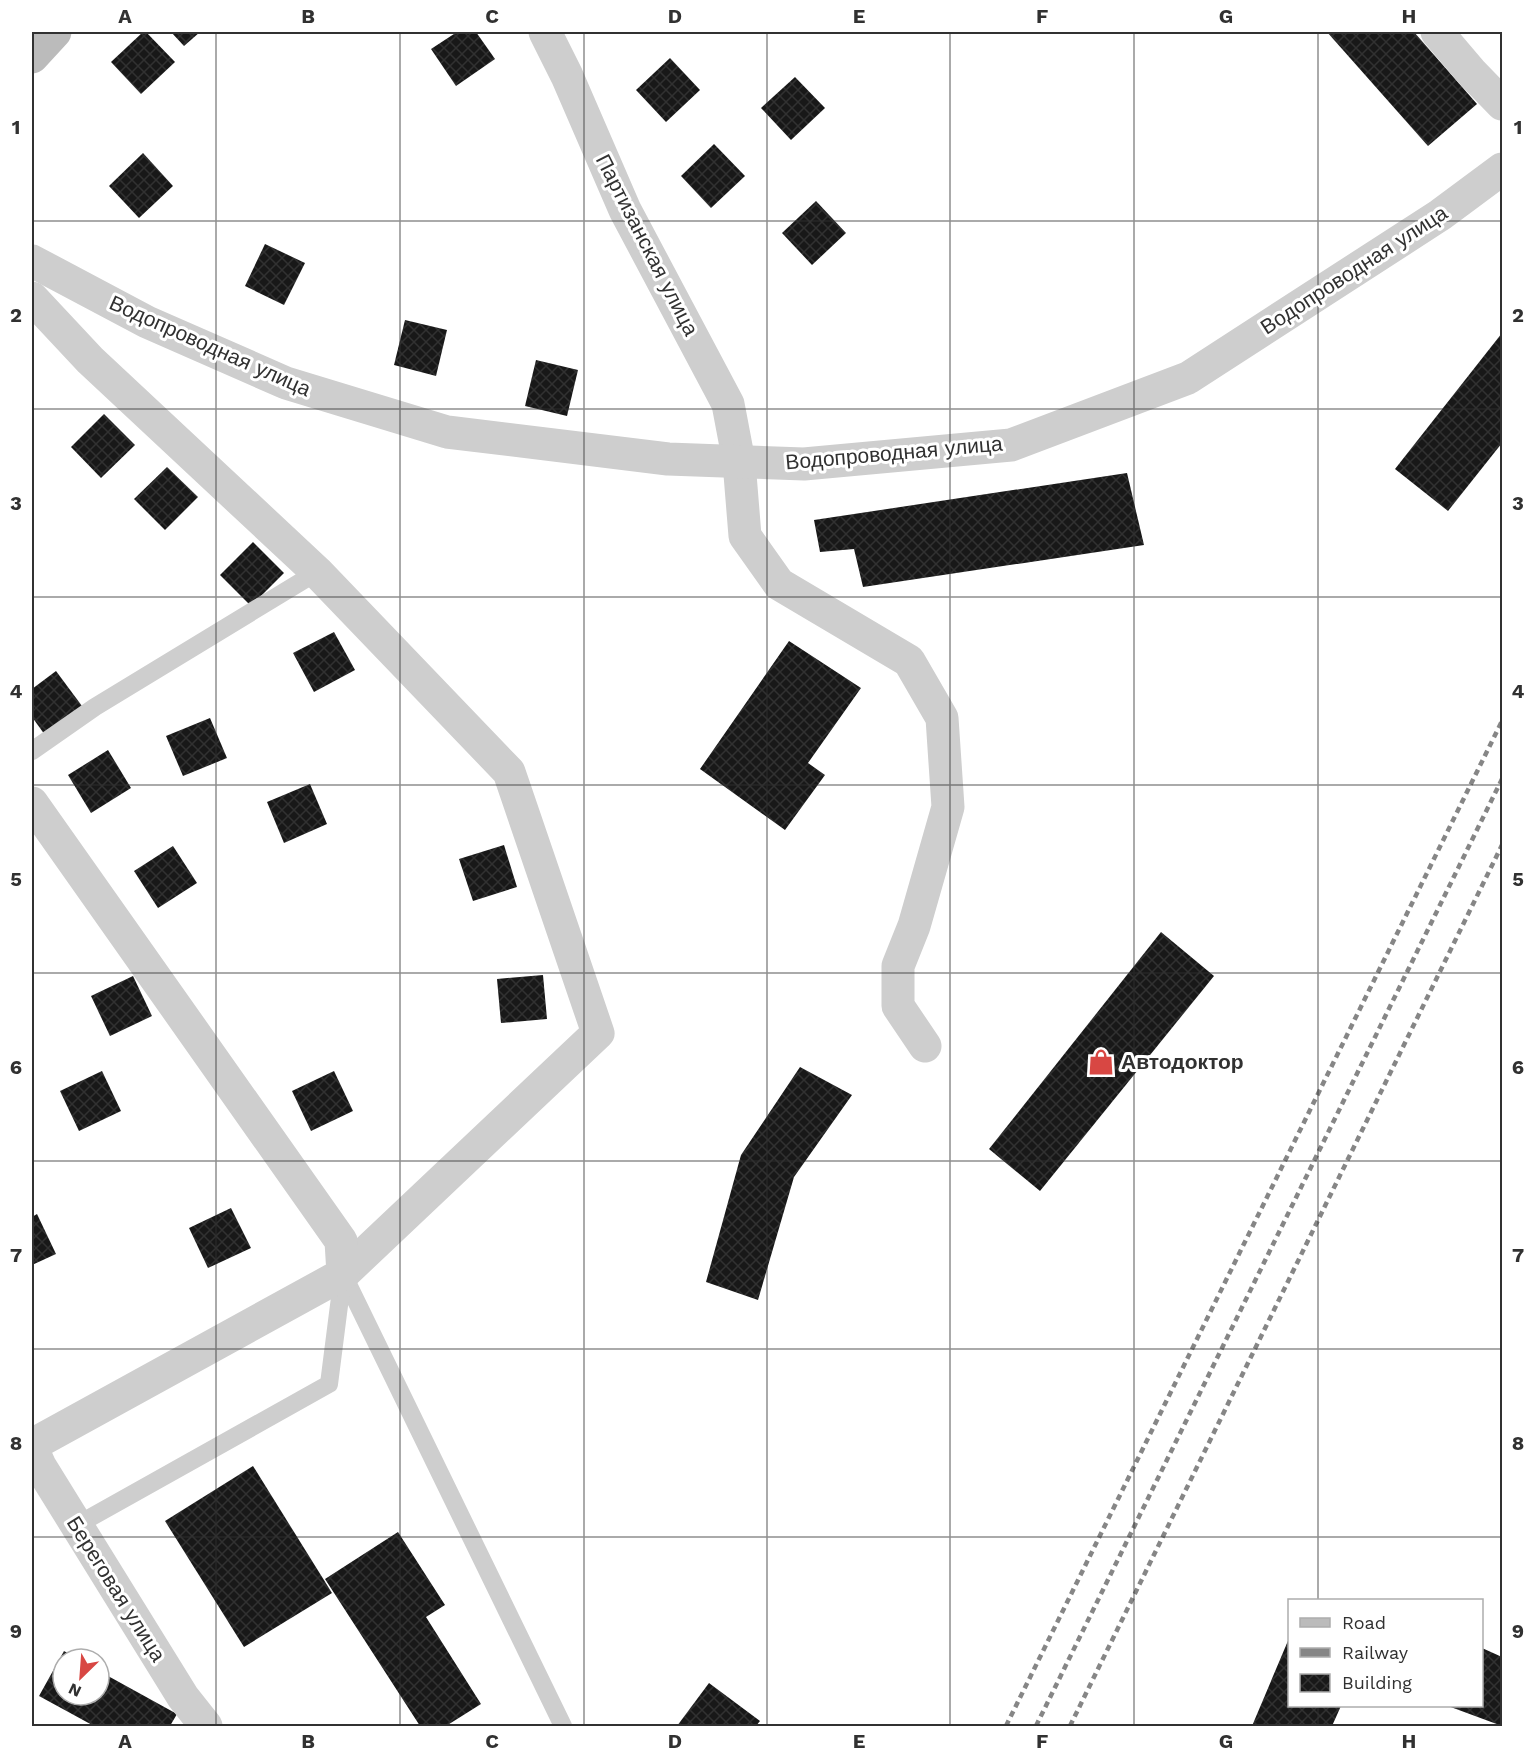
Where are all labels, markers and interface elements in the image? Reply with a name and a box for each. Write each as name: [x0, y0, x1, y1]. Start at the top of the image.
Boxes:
text: A: [118, 4, 132, 28]
text: B: [301, 4, 315, 28]
text: C: [485, 4, 499, 28]
text: D: [668, 4, 682, 28]
text: E: [853, 4, 865, 28]
text: F: [1036, 4, 1048, 28]
text: G: [1219, 4, 1233, 28]
text: H: [1402, 4, 1416, 28]
text: 1: [12, 115, 20, 139]
text: 1: [1514, 115, 1522, 139]
street label: Партизанская улица: [591, 150, 704, 340]
street label: Водопроводная улица: [1256, 200, 1452, 339]
street label: Водопроводная улица: [106, 290, 315, 401]
text: 2: [10, 303, 22, 327]
text: 2: [1512, 303, 1524, 327]
street label: Водопроводная улица: [784, 431, 1004, 474]
text: 3: [10, 491, 22, 515]
text: 3: [1512, 491, 1524, 515]
text: 4: [10, 679, 23, 703]
text: 4: [1512, 679, 1525, 703]
text: 5: [10, 867, 22, 891]
text: 5: [1512, 867, 1524, 891]
shop icon: Автодоктор: [1086, 1047, 1116, 1077]
place label: Автодоктор: [1121, 1049, 1244, 1074]
text: 6: [10, 1055, 22, 1079]
text: 6: [1512, 1055, 1524, 1079]
text: 7: [10, 1243, 22, 1267]
text: 7: [1512, 1243, 1524, 1267]
text: 8: [10, 1431, 22, 1455]
text: 8: [1512, 1431, 1524, 1455]
street label: Береговая улица: [62, 1511, 171, 1666]
legend: [1288, 1599, 1483, 1707]
text: Road: [1342, 1612, 1386, 1633]
text: 9: [10, 1619, 22, 1643]
text: 9: [1512, 1619, 1524, 1643]
text: Railway: [1342, 1642, 1409, 1663]
north arrow: [51, 1647, 111, 1707]
text: Building: [1342, 1672, 1412, 1693]
text: N: [65, 1679, 84, 1701]
text: A: [118, 1729, 132, 1753]
text: B: [301, 1729, 315, 1753]
text: C: [485, 1729, 499, 1753]
text: D: [668, 1729, 682, 1753]
text: E: [853, 1729, 865, 1753]
text: F: [1036, 1729, 1048, 1753]
text: G: [1219, 1729, 1233, 1753]
text: H: [1402, 1729, 1416, 1753]

